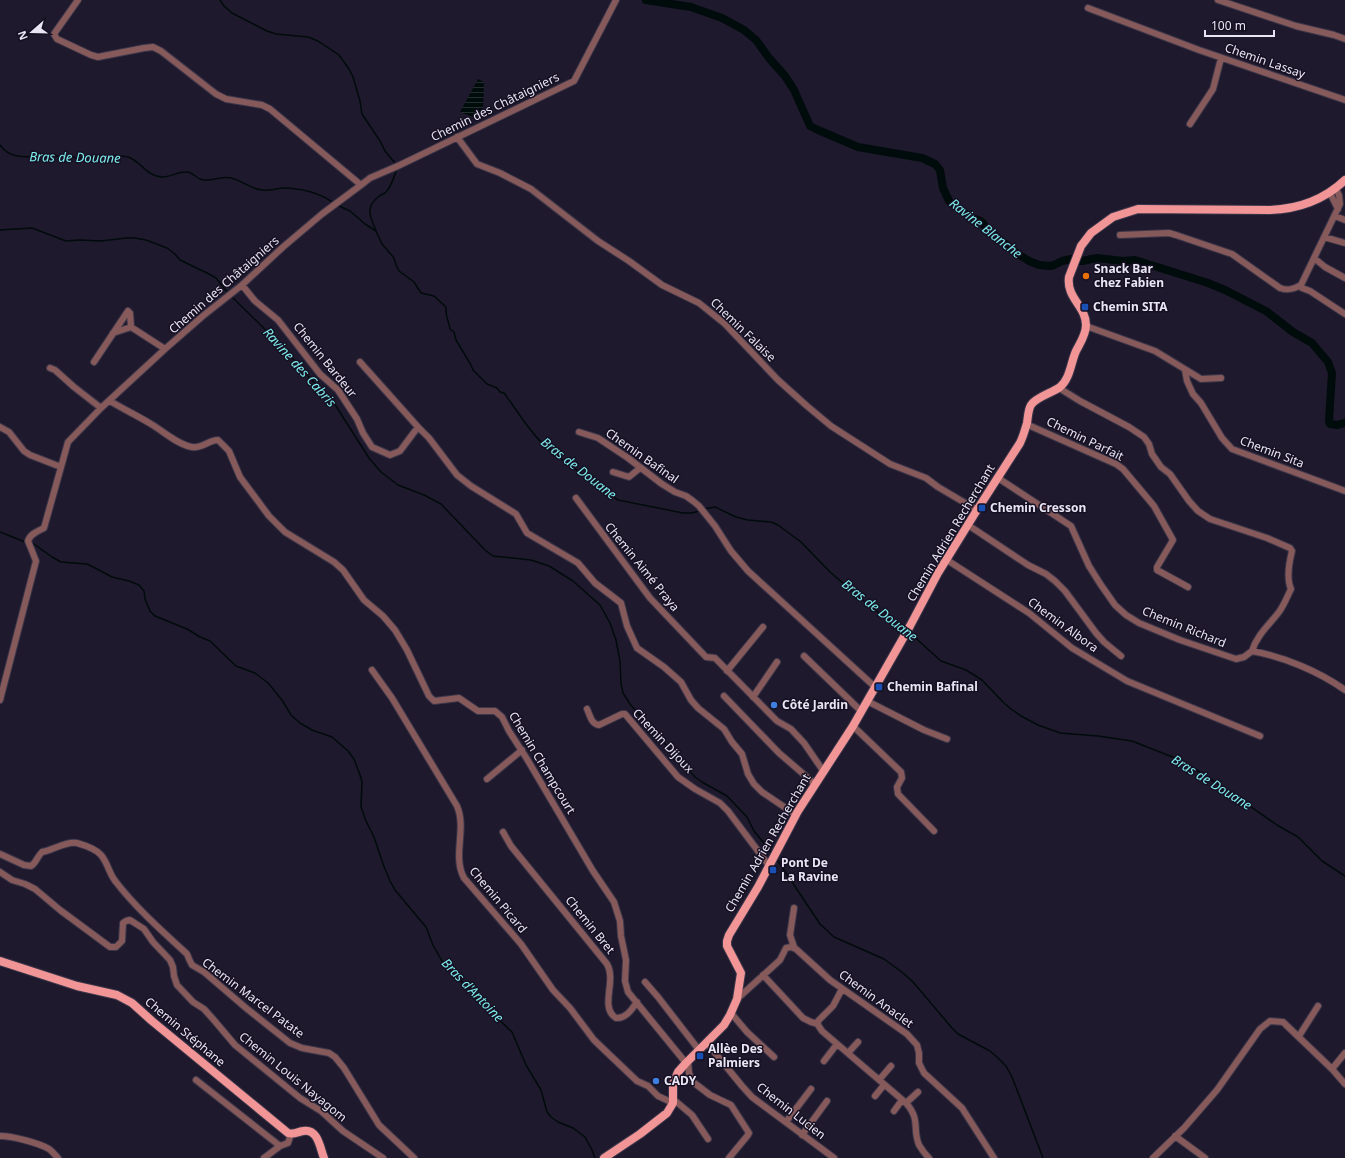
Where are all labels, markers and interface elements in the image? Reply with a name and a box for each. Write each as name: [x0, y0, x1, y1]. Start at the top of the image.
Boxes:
north arrow: [12, 12, 52, 52]
scale bar: [1205, 12, 1274, 38]
text: 100 m: [1211, 17, 1246, 34]
text: N: [14, 29, 31, 42]
street label: Chemin Lassay: [1223, 39, 1308, 83]
street label: Chemin des Châtaigniers: [428, 68, 562, 145]
water label: Bras de Douane: [29, 147, 121, 167]
water label: Ravine Blanche: [946, 194, 1026, 262]
street label: Chemin des Châtaigniers: [165, 232, 283, 337]
place label: Snack Bar chez Fabien: [1094, 260, 1164, 291]
marker: Snack Bar chez Fabien: [1081, 271, 1091, 281]
street label: Chemin Falaise: [707, 294, 780, 365]
place label: Chemin SITA: [1093, 298, 1168, 315]
marker: Chemin SITA: [1080, 302, 1090, 312]
street label: Chemin Bardeur: [290, 318, 361, 401]
water label: Ravine des Cabris: [259, 323, 341, 411]
street label: Chemin Parfait: [1044, 413, 1127, 465]
street label: Chemin Bafinal: [602, 424, 682, 487]
street label: Chemin Sita: [1238, 432, 1307, 472]
water label: Bras de Douane: [537, 433, 621, 504]
street label: Chemin Adrien Recherchant: [903, 460, 999, 605]
place label: Chemin Cresson: [990, 499, 1086, 516]
marker: Chemin Cresson: [977, 503, 987, 513]
street label: Chemin Aimé Praya: [601, 519, 684, 615]
water label: Bras de Douane: [838, 575, 922, 646]
street label: Chemin Albora: [1025, 593, 1102, 656]
street label: Chemin Richard: [1140, 602, 1229, 651]
place label: Chemin Bafinal: [887, 678, 978, 695]
marker: Chemin Bafinal: [874, 682, 884, 692]
place label: Côté Jardin: [782, 696, 848, 713]
marker: Côté Jardin: [769, 700, 779, 710]
street label: Chemin Dijoux: [629, 705, 698, 777]
street label: Chemin Champcourt: [505, 708, 580, 818]
water label: Bras de Douane: [1168, 750, 1256, 814]
street label: Chemin Adrien Recherchant: [721, 770, 815, 915]
place label: Pont De La Ravine: [781, 854, 838, 885]
street label: Chemin Picard: [466, 863, 531, 936]
marker: Pont De La Ravine: [768, 865, 778, 875]
street label: Chemin Bret: [562, 892, 620, 958]
street label: Chemin Marcel Patate: [199, 954, 308, 1042]
water label: Bras d'Antoine: [438, 954, 508, 1026]
street label: Chemin Anaclet: [836, 966, 918, 1032]
street label: Chemin Stéphane: [142, 993, 229, 1070]
street label: Chemin Louis Nayagom: [236, 1028, 351, 1125]
place label: Allèe Des Palmiers: [708, 1040, 763, 1071]
marker: Allèe Des Palmiers: [695, 1051, 705, 1061]
place label: CADY: [664, 1072, 697, 1089]
marker: CADY: [651, 1076, 661, 1086]
street label: Chemin Lucien: [753, 1078, 829, 1143]

